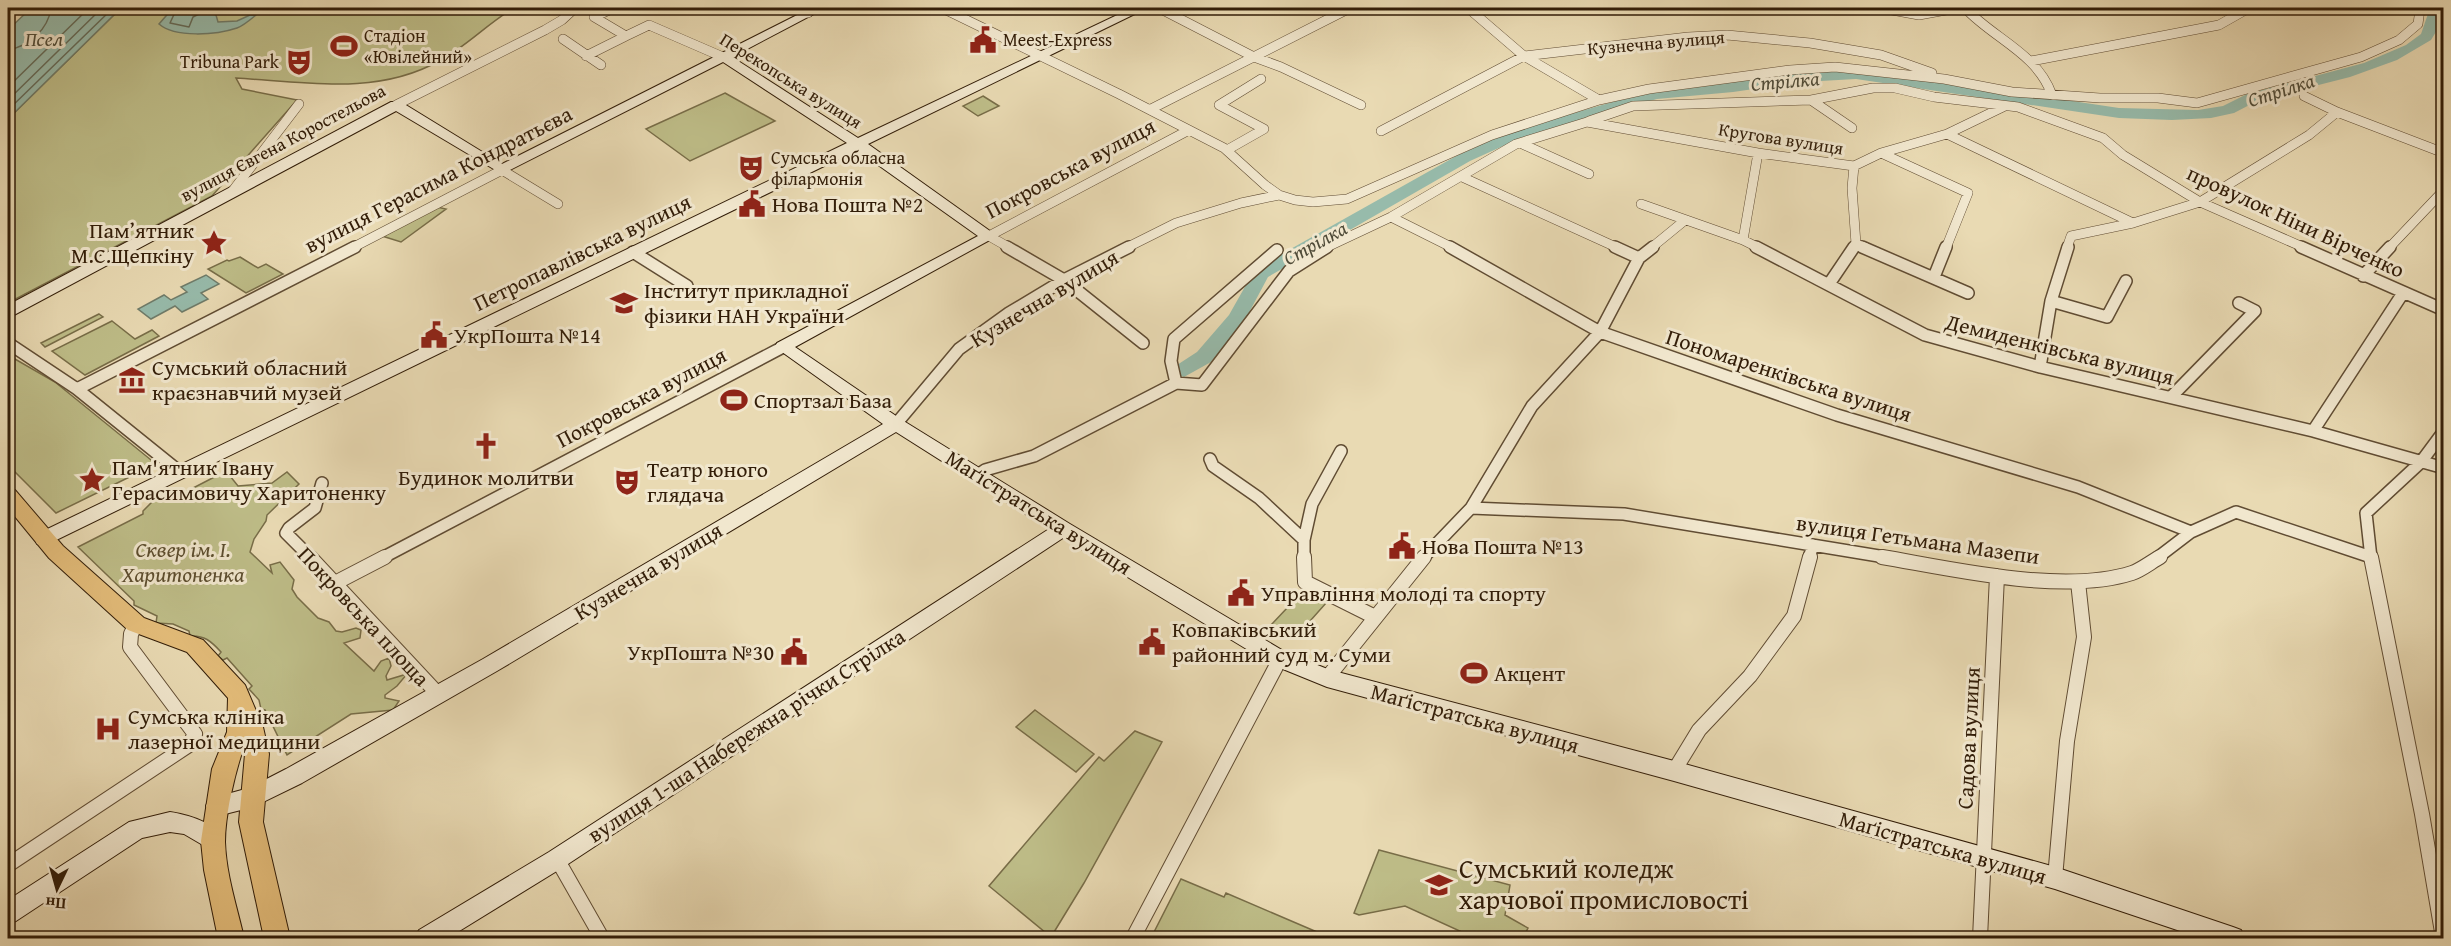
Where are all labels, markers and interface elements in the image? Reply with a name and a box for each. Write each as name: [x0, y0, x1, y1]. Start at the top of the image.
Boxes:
place label: Стадіон «Ювілейний»: [364, 22, 472, 70]
street label: Кузнечна вулиця: [1586, 23, 1726, 62]
water label: Псел: [25, 24, 64, 53]
public building icon: Meest-Express: [968, 25, 998, 55]
street label: Перекопська вулиця: [715, 26, 868, 135]
place label: Meest-Express: [1003, 26, 1112, 53]
sports icon: Стадіон «Ювілейний»: [329, 31, 359, 61]
theatre icon: Tribuna Park: [284, 47, 314, 77]
place label: Tribuna Park: [180, 48, 280, 75]
water label: Стрілка: [1749, 63, 1821, 98]
water label: Стрілка: [2244, 65, 2319, 114]
street label: вулиця Євгена Коростельова: [175, 77, 390, 208]
street label: вулиця Герасима Кондратьєва: [299, 97, 578, 261]
street label: Покровська вулиця: [979, 110, 1161, 226]
street label: Кругова вулиця: [1717, 115, 1845, 162]
place label: Сумська обласна філармонія: [771, 144, 906, 192]
theatre icon: Сумська обласна філармонія: [736, 153, 766, 183]
street label: провулок Ніни Вірченко: [2182, 156, 2410, 286]
street label: Петропавлівська вулиця: [468, 185, 696, 319]
place label: Нова Пошта №2: [772, 188, 923, 220]
public building icon: Нова Пошта №2: [737, 189, 767, 219]
water label: Стрілка: [1278, 213, 1353, 272]
place label: Пам’ятник М.С.Щепкіну: [71, 214, 194, 271]
place icon: Пам’ятник М.С.Щепкіну: [199, 228, 229, 258]
street label: Кузнечна вулиця: [964, 241, 1124, 355]
place label: Інститут прикладної фізики НАН України: [644, 274, 849, 331]
school or university icon: Інститут прикладної фізики НАН України: [609, 288, 639, 318]
street label: Демиденківська вулиця: [1941, 305, 2178, 393]
place label: УкрПошта №14: [454, 319, 601, 351]
public building icon: УкрПошта №14: [419, 320, 449, 350]
street label: Пономаренківська вулиця: [1662, 320, 1916, 430]
street label: Покровська вулиця: [550, 339, 732, 455]
place label: Сумський обласний краєзнавчий музей: [152, 351, 347, 408]
museum icon: Сумський обласний краєзнавчий музей: [117, 365, 147, 395]
place label: Спортзал База: [754, 384, 893, 416]
sports icon: Спортзал База: [719, 385, 749, 415]
church icon: Будинок молитви: [471, 431, 501, 461]
street label: Маґістратська вулиця: [940, 442, 1138, 582]
place label: Пам'ятник Івану Герасимовичу Харитоненку: [112, 451, 386, 508]
place label: Театр юного глядача: [647, 453, 768, 510]
place label: Будинок молитви: [398, 461, 574, 493]
place icon: Пам'ятник Івану Герасимовичу Харитоненку: [77, 465, 107, 495]
theatre icon: Театр юного глядача: [612, 467, 642, 497]
street label: вулиця Гетьмана Мазепи: [1794, 506, 2042, 572]
street label: Кузнечна вулиця: [568, 514, 728, 628]
place label: Нова Пошта №13: [1422, 530, 1584, 562]
public building icon: Нова Пошта №13: [1387, 531, 1417, 561]
park label: Сквер ім. І. Харитоненка: [121, 533, 244, 590]
street label: Покровська площа: [291, 539, 438, 693]
place label: Управління молоді та спорту: [1261, 577, 1546, 609]
public building icon: Управління молоді та спорту: [1226, 578, 1256, 608]
place label: Ковпаківський районний суд м. Суми: [1172, 613, 1391, 670]
street label: вулиця 1-ша Набережна річки Стрілка: [581, 620, 911, 850]
public building icon: Ковпаківський районний суд м. Суми: [1137, 627, 1167, 657]
place label: УкрПошта №30: [627, 636, 774, 668]
public building icon: УкрПошта №30: [779, 637, 809, 667]
place label: Акцент: [1494, 657, 1565, 689]
sports icon: Акцент: [1459, 658, 1489, 688]
street label: Садова вулиця: [1948, 666, 1988, 810]
street label: Маґістратська вулиця: [1367, 675, 1583, 761]
place label: Сумська клініка лазерної медицини: [128, 700, 320, 757]
hospital icon: Сумська клініка лазерної медицини: [93, 714, 123, 744]
street label: Маґістратська вулиця: [1836, 802, 2050, 892]
place label: Сумський коледж харчової промисловості: [1459, 848, 1749, 919]
north arrow: [27, 859, 87, 919]
school or university icon: Сумський коледж харчової промисловості: [1424, 870, 1454, 900]
text: Пн: [44, 891, 67, 917]

